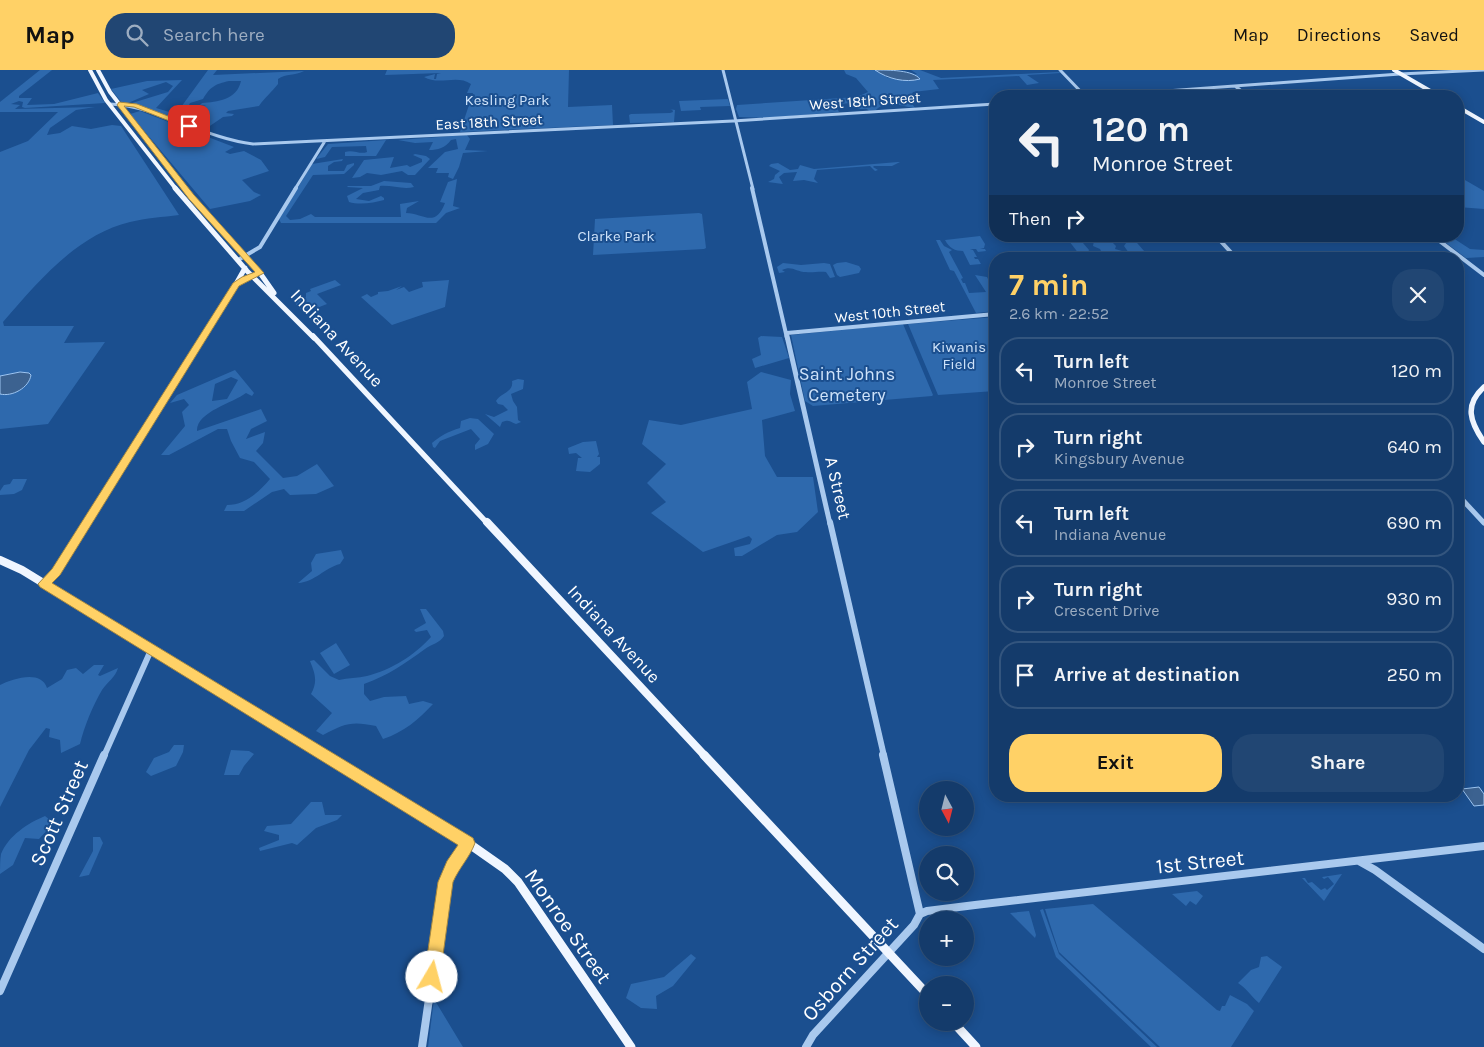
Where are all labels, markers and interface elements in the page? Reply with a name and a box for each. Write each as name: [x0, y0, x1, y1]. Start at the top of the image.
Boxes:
search box: [105, 13, 455, 58]
text: Map: [25, 21, 75, 49]
icon: search: [123, 21, 151, 49]
text: Search here: [163, 24, 265, 46]
text: Map: [1233, 24, 1269, 46]
text: Directions: [1297, 24, 1381, 46]
text: Saved: [1409, 24, 1459, 46]
street label: West 18th Street: [809, 88, 922, 114]
park label: Kesling Park: [465, 91, 549, 109]
pin: [168, 105, 210, 147]
text: 120 m: [1092, 109, 1190, 150]
street label: East 18th Street: [435, 110, 543, 134]
icon: left: [1009, 110, 1074, 175]
icon: arrive: [175, 112, 203, 140]
text: Monroe Street: [1092, 151, 1233, 177]
icon: right: [1061, 205, 1089, 233]
text: Then: [1009, 208, 1051, 230]
park label: Clarke Park: [577, 227, 655, 245]
text: 7 min: [1009, 267, 1089, 303]
button: close: [1392, 269, 1444, 321]
street label: Indiana Avenue: [286, 284, 388, 392]
street label: West 10th Street: [834, 297, 946, 327]
text: 2.6 km · 22:52: [1009, 304, 1109, 323]
park label: Kiwanis Field: [932, 338, 986, 373]
text: Turn left: [1054, 351, 1129, 373]
icon: left: [1011, 357, 1039, 385]
text: 120 m: [1391, 360, 1442, 382]
park label: Saint Johns Cemetery: [799, 363, 895, 406]
text: Monroe Street: [1054, 373, 1156, 392]
text: Turn right: [1054, 427, 1143, 449]
icon: right: [1011, 433, 1039, 461]
text: 640 m: [1387, 436, 1442, 458]
text: Kingsbury Avenue: [1054, 449, 1184, 468]
street label: A Street: [820, 454, 856, 522]
text: Turn left: [1054, 503, 1129, 525]
icon: left: [1011, 509, 1039, 537]
text: 690 m: [1387, 512, 1442, 534]
text: Indiana Avenue: [1054, 525, 1166, 544]
text: Turn right: [1054, 579, 1143, 601]
street label: Indiana Avenue: [563, 580, 665, 688]
icon: right: [1011, 585, 1039, 613]
text: 930 m: [1386, 588, 1442, 610]
text: Crescent Drive: [1054, 601, 1160, 620]
icon: arrive: [1011, 661, 1039, 689]
text: Arrive at destination: [1054, 664, 1240, 686]
text: 250 m: [1387, 664, 1442, 686]
button: Exit: [1009, 734, 1222, 792]
button: Share: [1232, 734, 1444, 792]
street label: Scott Street: [25, 756, 93, 870]
north arrow: [919, 781, 974, 836]
map controls: [919, 781, 974, 1031]
street label: 1st Street: [1155, 845, 1245, 879]
button: search: [919, 846, 974, 901]
street label: Monroe Street: [520, 864, 616, 988]
button: +: [919, 911, 974, 966]
street label: Osborn Street: [797, 912, 903, 1026]
position arrow: [405, 950, 457, 1002]
button: −: [919, 976, 974, 1031]

